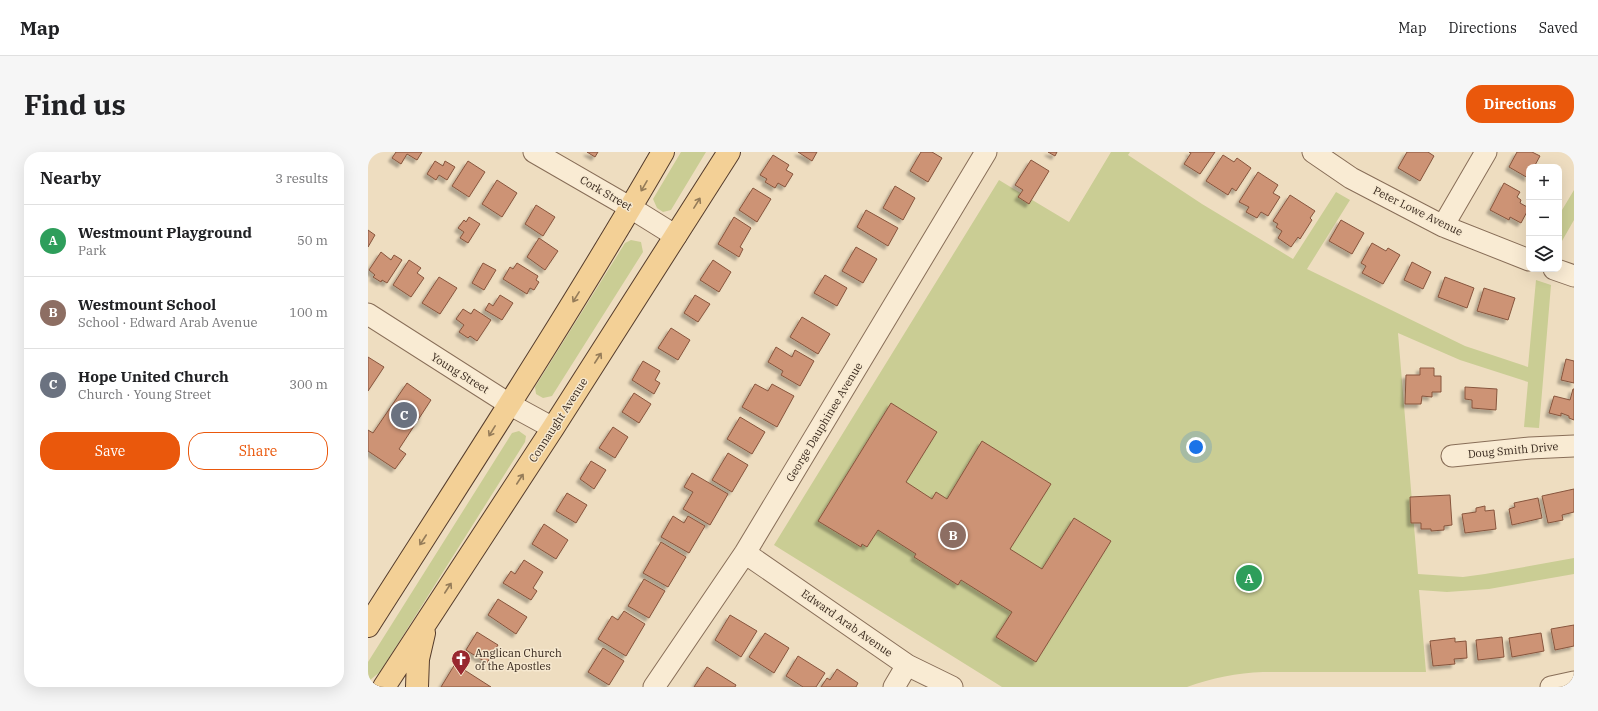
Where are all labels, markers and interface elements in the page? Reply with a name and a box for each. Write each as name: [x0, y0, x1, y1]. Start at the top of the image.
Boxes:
text: Map: [20, 16, 60, 40]
text: Map: [1398, 19, 1427, 37]
text: Directions: [1449, 19, 1517, 37]
text: Saved: [1539, 19, 1578, 37]
button: Directions: [1466, 85, 1574, 123]
text: Find us: [24, 86, 126, 123]
map controls: [1526, 164, 1562, 272]
button: +: [1526, 164, 1562, 200]
text: Nearby: [40, 167, 101, 189]
text: 3 results: [275, 170, 328, 187]
street label: Cork Street: [577, 172, 635, 214]
one-way arrow: [639, 180, 647, 192]
street label: Peter Lowe Avenue: [1371, 183, 1465, 239]
one-way arrow: [693, 198, 701, 209]
button: −: [1526, 200, 1562, 236]
text: Westmount Playground: [78, 223, 252, 242]
text: A: [48, 232, 58, 249]
text: 50 m: [297, 232, 328, 249]
button: layers: [1526, 236, 1562, 272]
text: Park: [78, 242, 106, 259]
one-way arrow: [572, 291, 580, 302]
text: Westmount School: [78, 295, 216, 314]
text: B: [48, 304, 58, 321]
text: 100 m: [289, 304, 328, 321]
text: School · Edward Arab Avenue: [78, 314, 257, 331]
street label: Young Street: [428, 350, 492, 396]
one-way arrow: [594, 353, 602, 364]
street label: George Dauphinee Avenue: [783, 360, 865, 484]
text: Hope United Church: [78, 367, 229, 386]
street label: Connaught Avenue: [525, 375, 591, 465]
text: C: [49, 376, 57, 393]
text: 300 m: [289, 376, 328, 393]
text: Church · Young Street: [78, 386, 211, 403]
pin: C: [391, 400, 417, 430]
one-way arrow: [488, 425, 496, 437]
button: Save: [40, 432, 180, 470]
button: Share: [188, 432, 328, 470]
your location: [1186, 437, 1206, 457]
street label: Doug Smith Drive: [1467, 439, 1559, 461]
one-way arrow: [516, 473, 524, 485]
pin: B: [940, 520, 966, 550]
one-way arrow: [419, 534, 427, 545]
pin: A: [1236, 563, 1262, 593]
one-way arrow: [444, 582, 452, 593]
street label: Edward Arab Avenue: [799, 586, 895, 660]
place label: Anglican Church of the Apostles: [475, 646, 562, 673]
church icon: Anglican Church of the Apostles: [450, 648, 472, 676]

